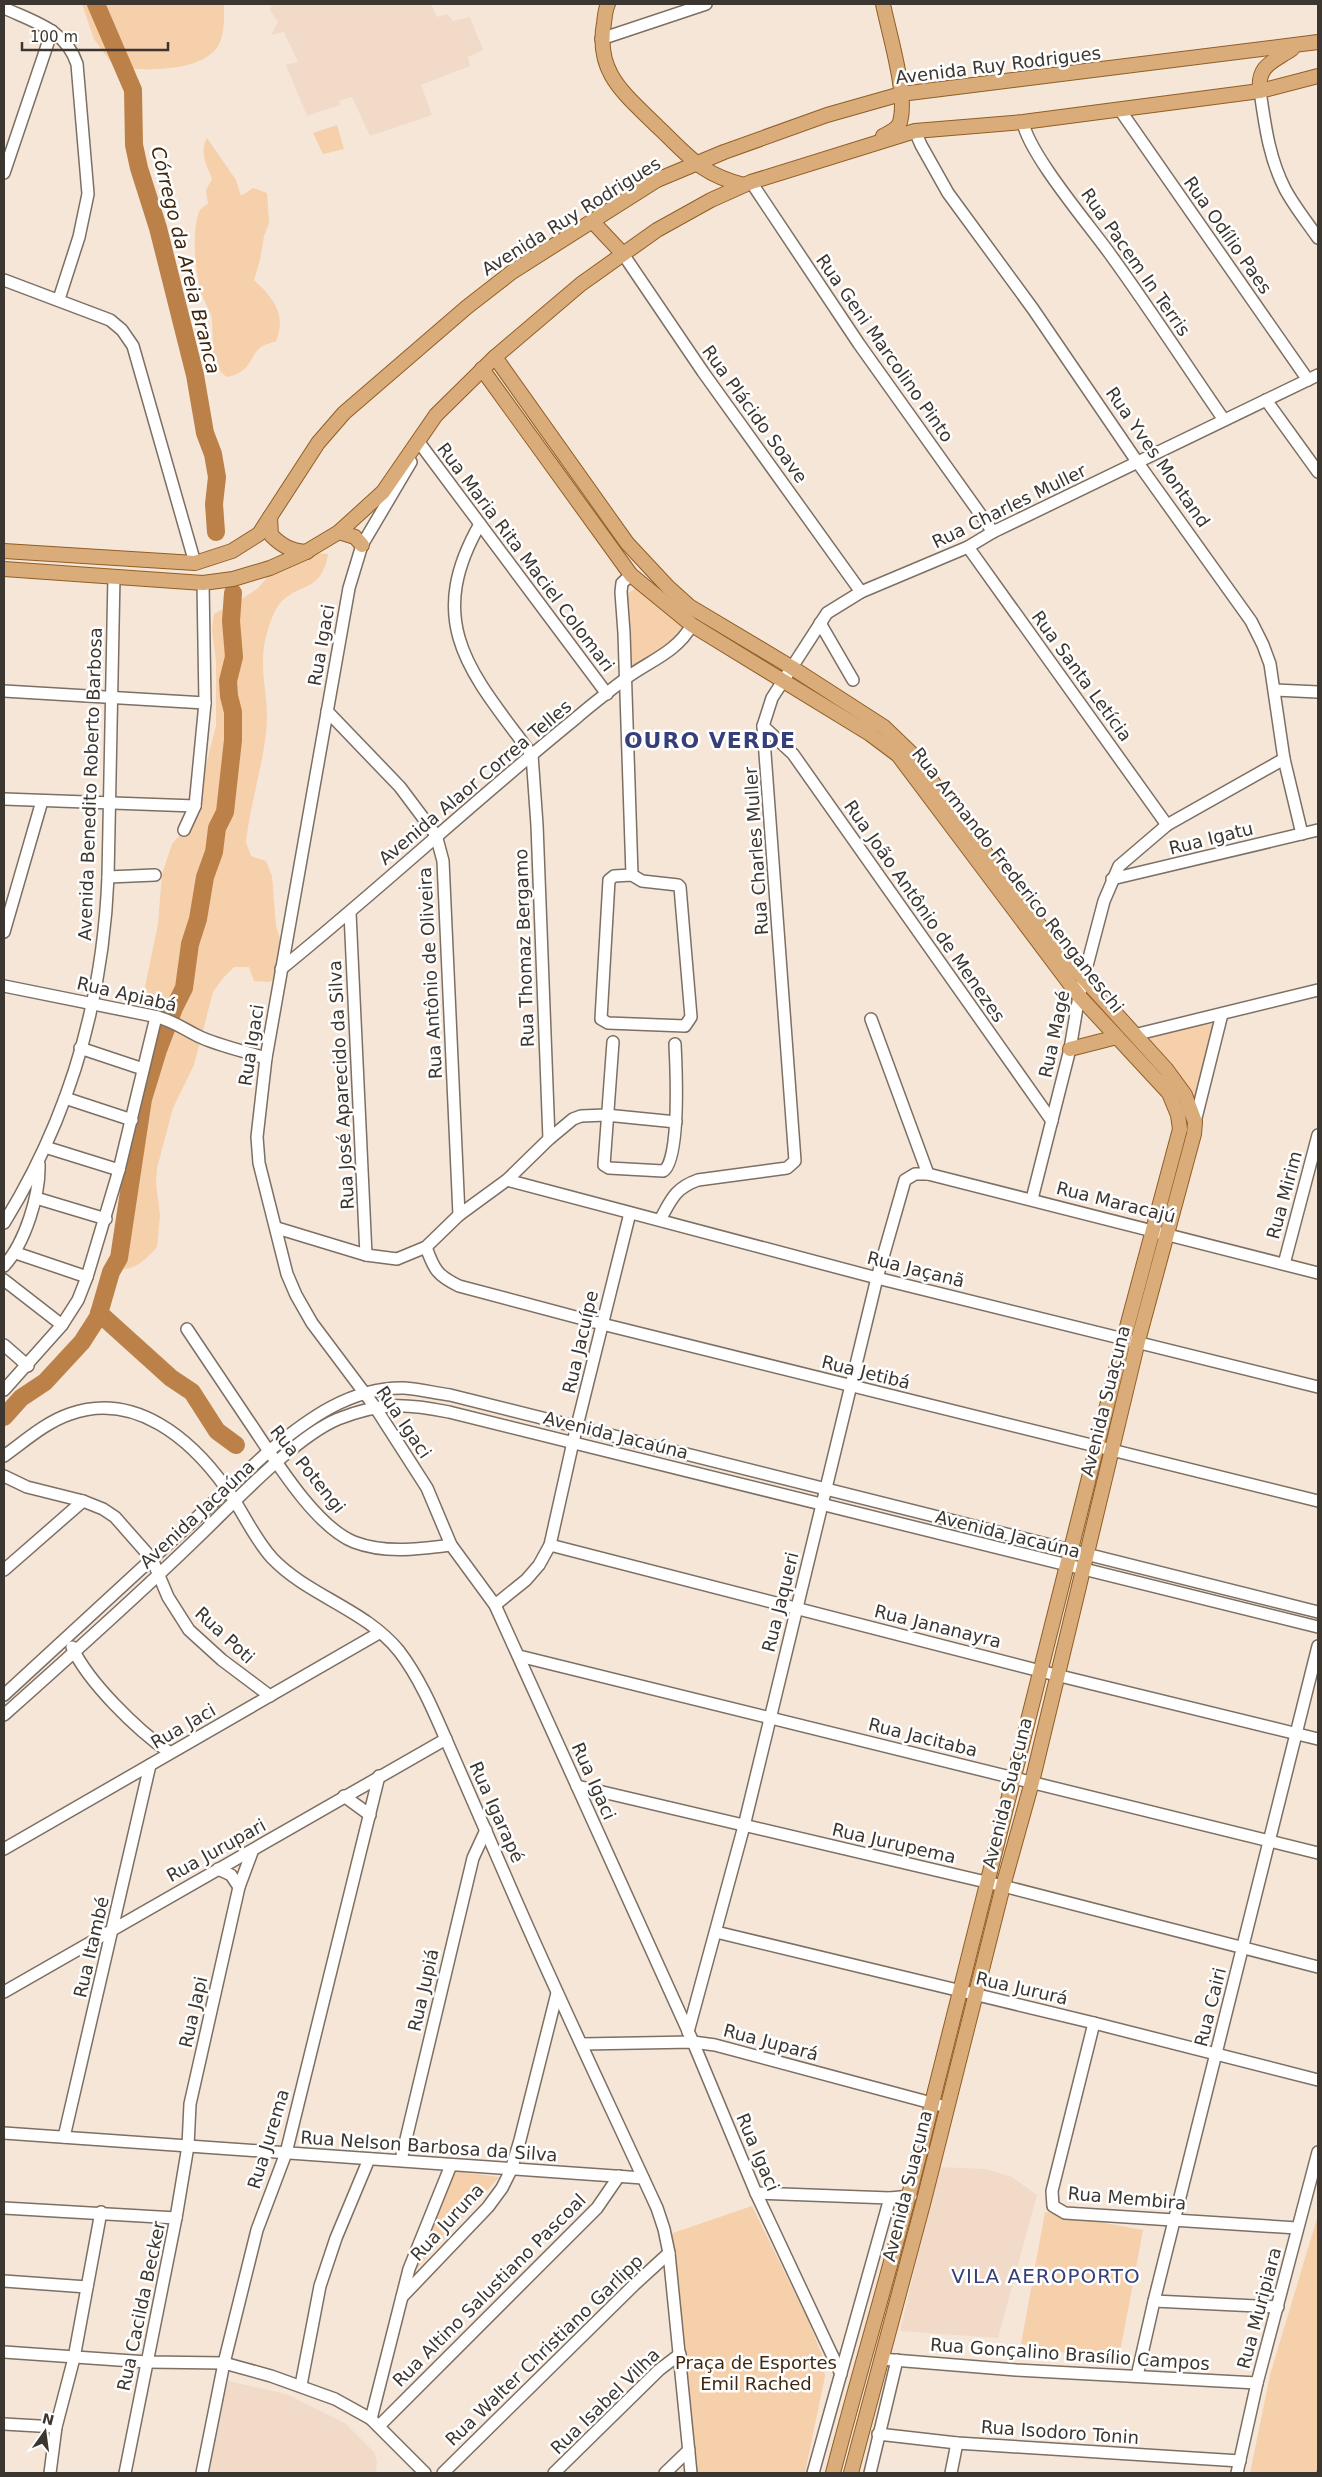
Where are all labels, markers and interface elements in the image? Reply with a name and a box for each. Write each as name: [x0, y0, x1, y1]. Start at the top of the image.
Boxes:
scale bar: [22, 20, 169, 52]
text: 100 m: [30, 28, 78, 46]
street label: Avenida Ruy Rodrigues: [894, 42, 1102, 88]
water label: Córrego da Areia Branca: [147, 144, 225, 376]
street label: Avenida Ruy Rodrigues: [478, 152, 664, 280]
street label: Rua Odílio Paes: [1180, 172, 1276, 298]
street label: Rua Pacem In Terris: [1077, 184, 1195, 340]
street label: Rua Geni Marcolino Pinto: [812, 250, 958, 446]
street label: Rua Plácido Soave: [698, 341, 812, 487]
street label: Rua Yves Montand: [1102, 383, 1214, 531]
street label: Rua Maria Rita Maciel Colomari: [433, 439, 619, 675]
street label: Rua Charles Muller: [929, 459, 1090, 552]
street label: Rua Igaci: [303, 603, 339, 687]
street label: Rua Santa Letícia: [1028, 607, 1136, 745]
street label: Avenida Benedito Roberto Barbosa: [74, 627, 106, 941]
street label: Avenida Alaor Correa Telles: [374, 695, 576, 869]
district label: OURO VERDE: [624, 728, 796, 753]
street label: Rua Armando Frederico Renganeschi: [908, 743, 1128, 1017]
street label: Rua Charles Muller: [740, 765, 772, 936]
street label: Rua João Antônio de Menezes: [840, 796, 1010, 1026]
street label: Rua Igatu: [1167, 817, 1255, 859]
street label: Rua Thomaz Bergamo: [510, 848, 538, 1048]
street label: Rua Antônio de Oliveira: [414, 866, 446, 1080]
street label: Rua José Aparecido da Silva: [324, 960, 358, 1210]
street label: Rua Apiabá: [75, 972, 179, 1016]
street label: Rua Magé: [1034, 988, 1074, 1080]
street label: Rua Igaci: [234, 1003, 268, 1087]
street label: Rua Mirim: [1262, 1149, 1306, 1241]
street label: Rua Maracajú: [1054, 1177, 1178, 1227]
street label: Rua Jaçanã: [865, 1247, 967, 1291]
street label: Rua Jacuípe: [558, 1288, 602, 1396]
street label: Avenida Suaçuna: [1076, 1323, 1134, 1479]
street label: Rua Jetibá: [819, 1351, 913, 1393]
street label: Rua Igaci: [372, 1382, 436, 1462]
street label: Avenida Jacaúna: [541, 1407, 691, 1463]
street label: Rua Potengi: [266, 1421, 350, 1517]
street label: Avenida Jacaúna: [135, 1456, 259, 1572]
street label: Avenida Jacaúna: [933, 1506, 1083, 1562]
street label: Rua Jaqueri: [757, 1550, 803, 1654]
street label: Rua Jananayra: [872, 1600, 1004, 1652]
street label: Rua Poti: [191, 1602, 259, 1668]
street label: Rua Jaci: [147, 1699, 219, 1753]
street label: Rua Jacitaba: [866, 1713, 980, 1761]
street label: Avenida Suaçuna: [978, 1715, 1036, 1871]
street label: Rua Igaci: [568, 1739, 620, 1823]
street label: Rua Igarapé: [465, 1758, 529, 1866]
street label: Rua Jurupari: [163, 1814, 269, 1886]
street label: Rua Jurupema: [830, 1819, 958, 1867]
street label: Rua Itambé: [69, 1894, 113, 2000]
street label: Rua Jupiá: [403, 1947, 443, 2033]
street label: Rua Cairi: [1190, 1965, 1230, 2049]
street label: Rua Jururá: [974, 1967, 1070, 2009]
street label: Rua Japi: [175, 1974, 211, 2050]
street label: Rua Jupará: [721, 2019, 821, 2065]
street label: Rua Jurema: [243, 2087, 293, 2191]
street label: Avenida Suaçuna: [878, 2108, 936, 2264]
street label: Rua Igaci: [732, 2110, 784, 2194]
street label: Rua Nelson Barbosa da Silva: [300, 2127, 558, 2165]
street label: Rua Juruna: [406, 2179, 488, 2265]
street label: Rua Membira: [1067, 2182, 1187, 2214]
street label: Rua Altino Salustiano Pascoal: [388, 2189, 590, 2391]
street label: Rua Cacilda Becker: [113, 2219, 169, 2393]
street label: Rua Muripiara: [1233, 2245, 1285, 2371]
street label: Rua Walter Christiano Garlipp: [441, 2250, 647, 2450]
district label: VILA AEROPORTO: [951, 2264, 1141, 2288]
street label: Rua Gonçalino Brasílio Campos: [930, 2334, 1210, 2374]
street label: Rua Isabel Vilha: [546, 2344, 664, 2458]
park label: Praça de Esportes Emil Rached: [675, 2352, 837, 2394]
north arrow: [20, 2407, 70, 2457]
text: N: [41, 2410, 56, 2429]
street label: Rua Isodoro Tonin: [980, 2416, 1140, 2448]

